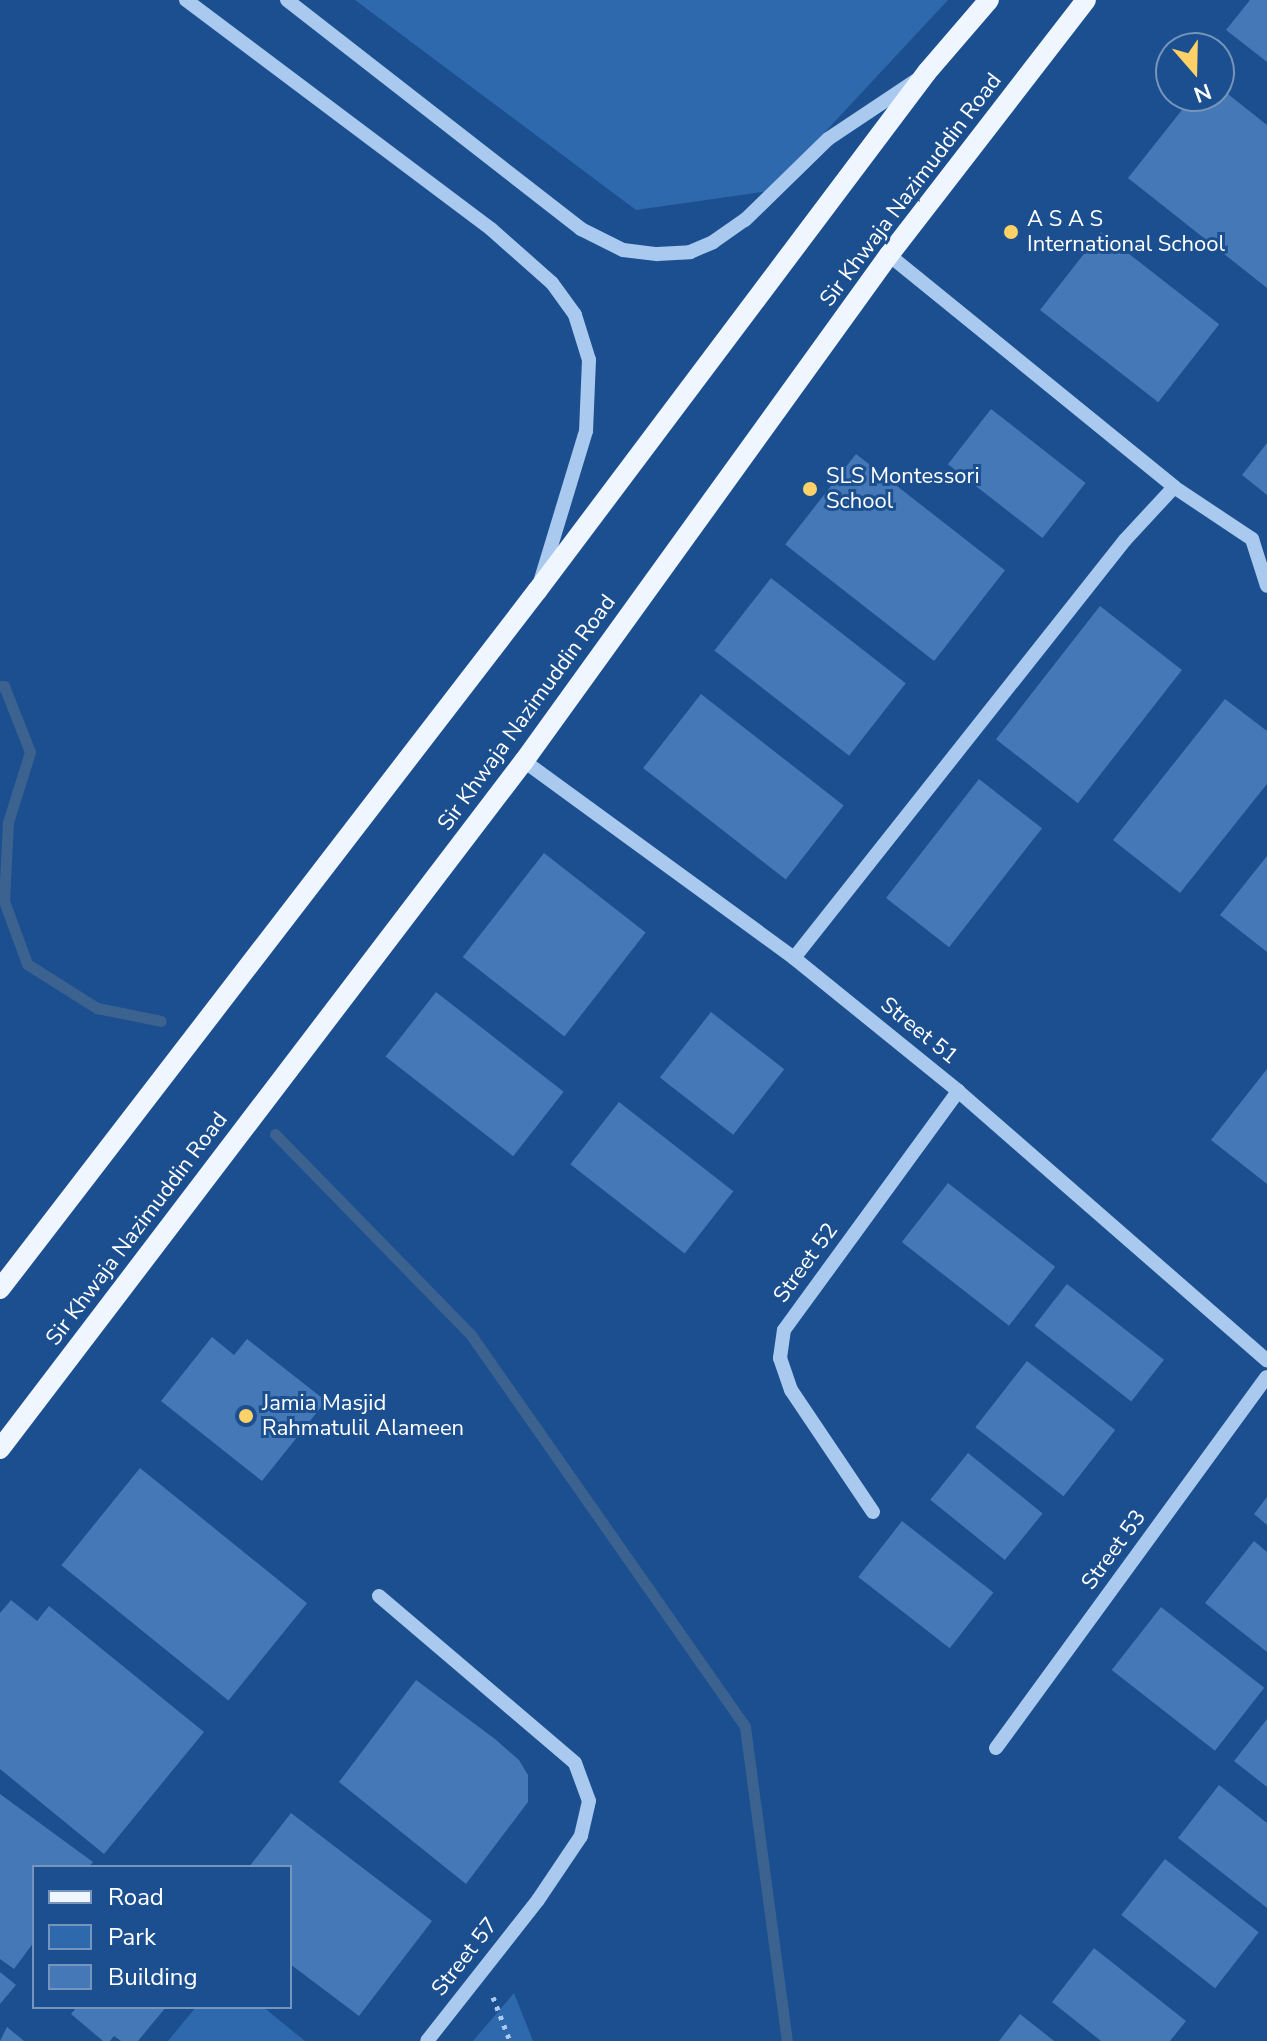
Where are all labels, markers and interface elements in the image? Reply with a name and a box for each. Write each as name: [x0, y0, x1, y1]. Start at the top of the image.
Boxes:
north arrow: [1155, 32, 1235, 112]
street label: Sir Khwaja Nazimuddin Road: [815, 68, 1007, 312]
text: N: [1190, 76, 1215, 110]
place label: A S A S International School: [1027, 206, 1225, 258]
marker: A S A S International School: [1002, 223, 1020, 241]
place label: SLS Montessori School: [826, 463, 979, 514]
marker: SLS Montessori School: [801, 480, 819, 498]
street label: Sir Khwaja Nazimuddin Road: [432, 590, 622, 836]
street label: Street 51: [875, 992, 963, 1070]
street label: Sir Khwaja Nazimuddin Road: [41, 1107, 233, 1351]
street label: Street 52: [768, 1218, 844, 1308]
place label: Jamia Masjid Rahmatulil Alameen: [262, 1390, 464, 1442]
marker: Jamia Masjid Rahmatulil Alameen: [237, 1407, 255, 1425]
street label: Street 53: [1076, 1505, 1152, 1595]
legend: [32, 1865, 292, 2009]
text: Road: [108, 1881, 164, 1913]
street label: Street 57: [426, 1913, 504, 2001]
text: Park: [108, 1921, 156, 1953]
text: Building: [108, 1961, 198, 1993]

